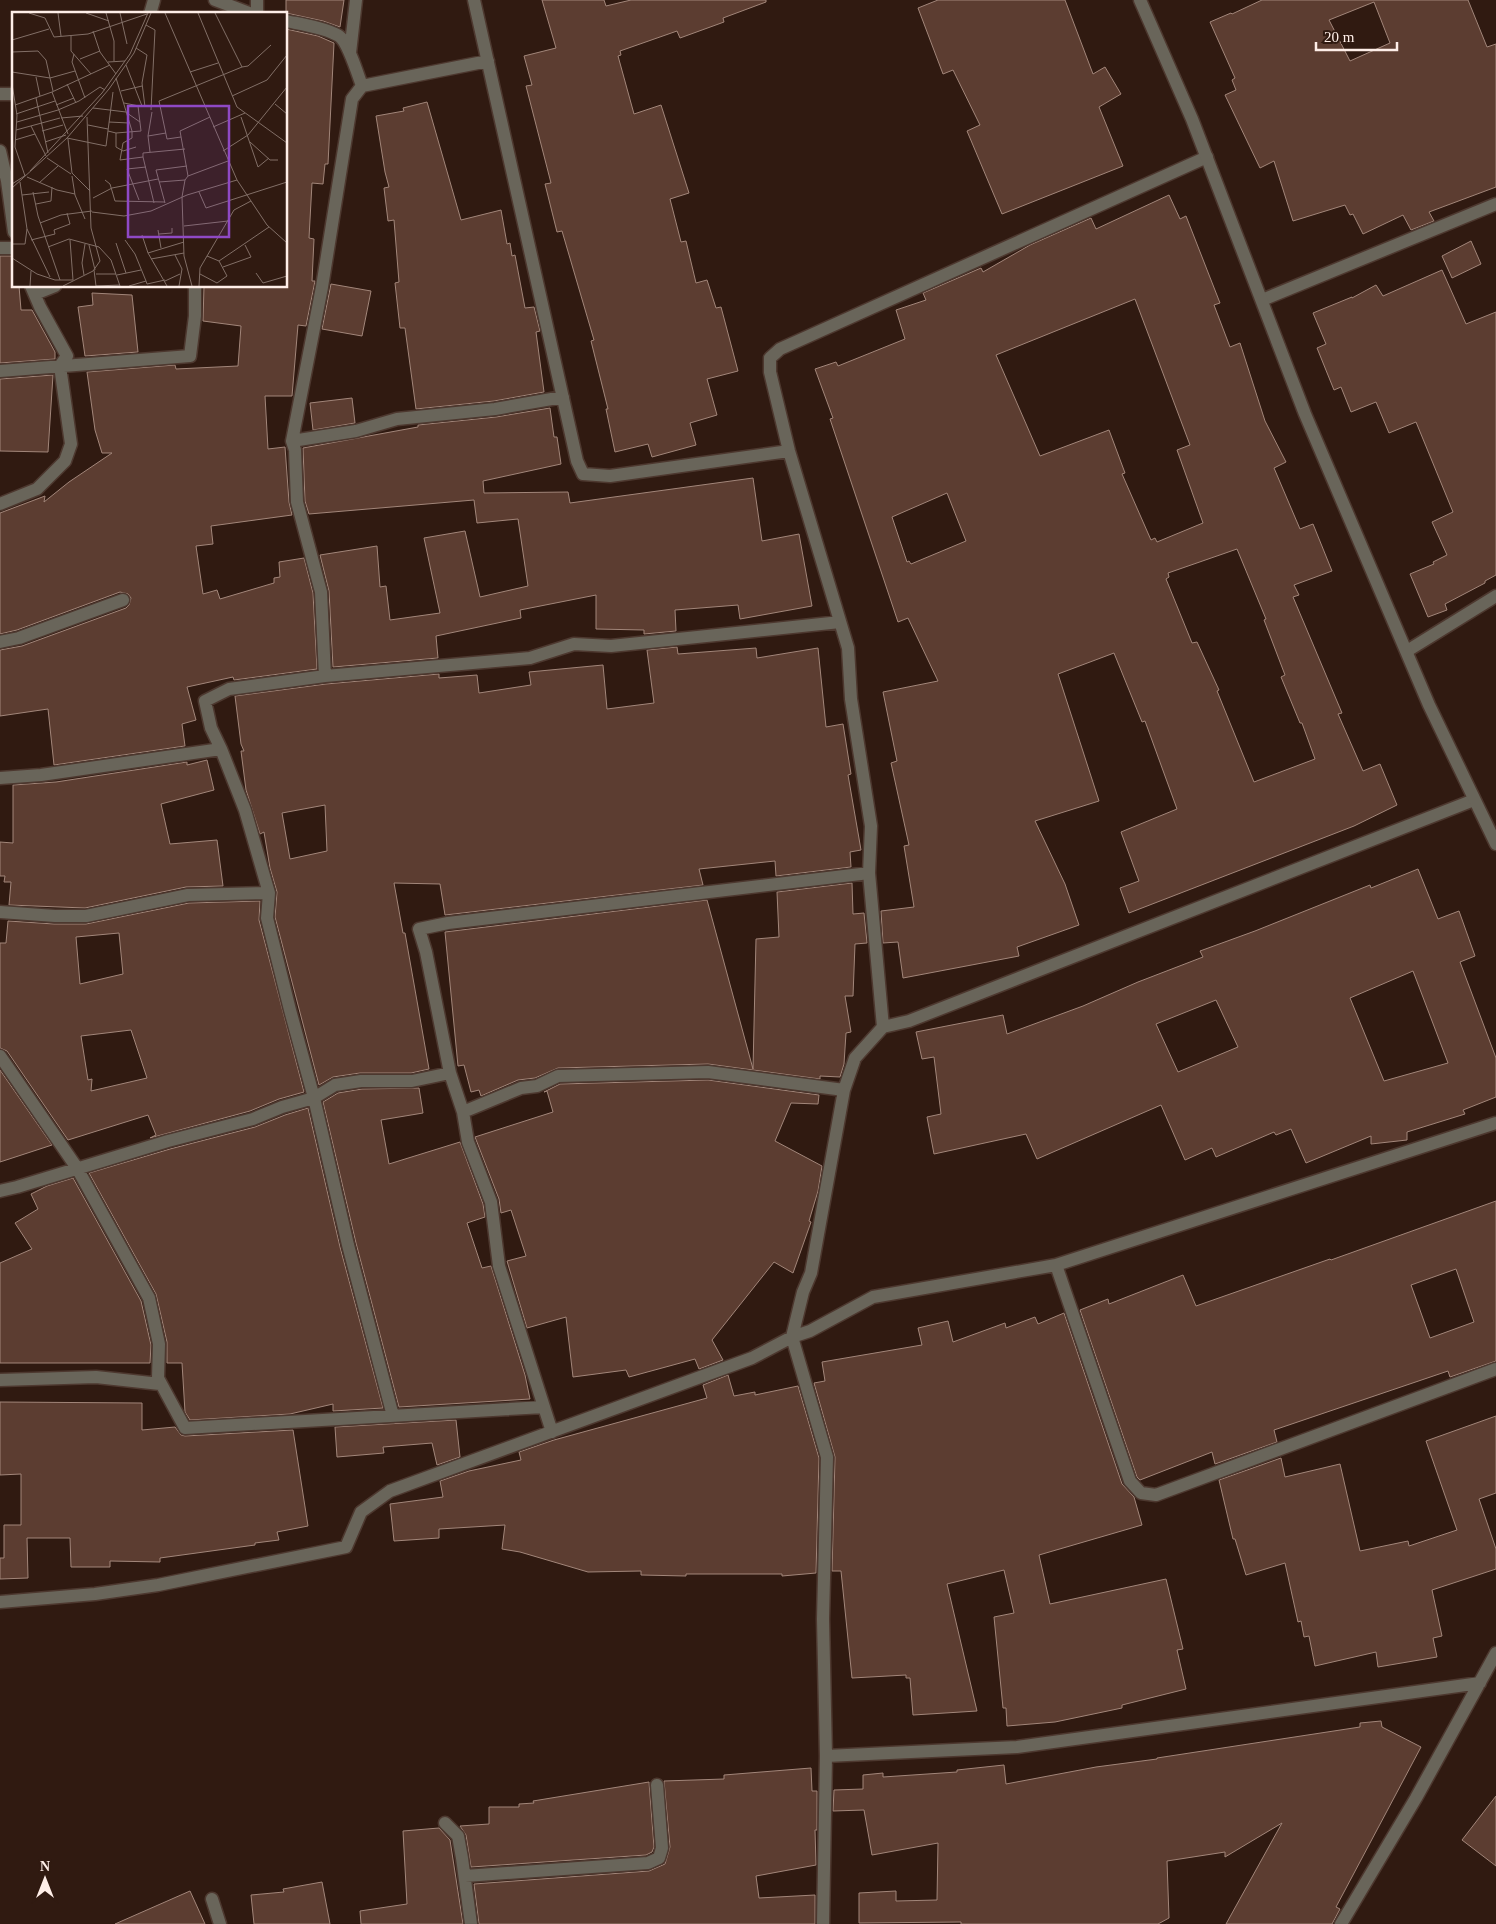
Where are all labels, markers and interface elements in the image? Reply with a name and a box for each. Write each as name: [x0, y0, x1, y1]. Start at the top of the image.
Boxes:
inset map: [12, 12, 288, 288]
scale bar: [1316, 20, 1397, 52]
text: 20 m: [1324, 29, 1355, 45]
north arrow: [20, 1854, 70, 1904]
text: N: [40, 1859, 50, 1874]

